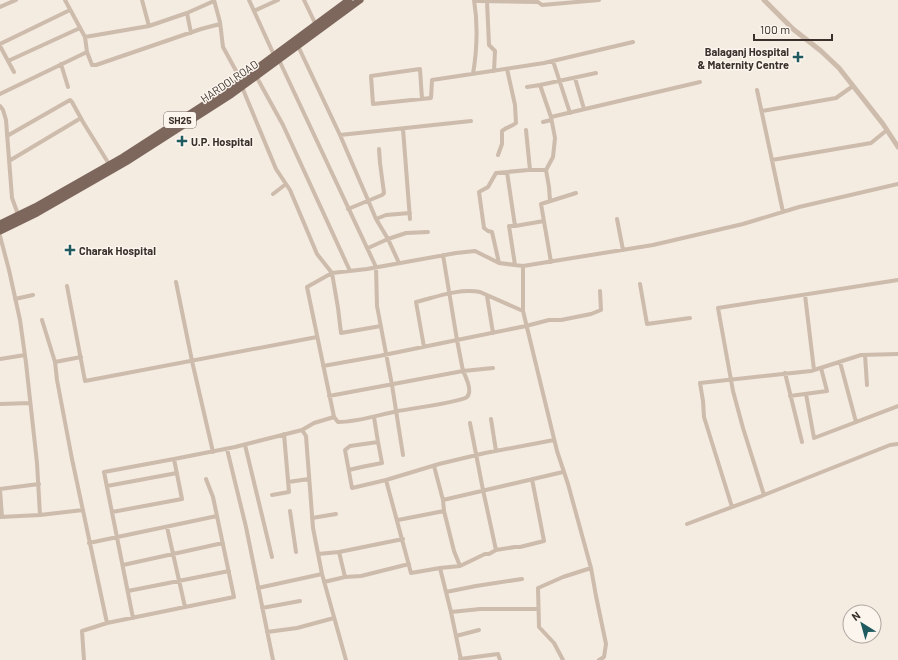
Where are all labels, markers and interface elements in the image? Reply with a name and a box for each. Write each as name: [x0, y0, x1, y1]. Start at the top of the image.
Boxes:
scale bar: [754, 16, 832, 42]
text: 100 m: [760, 22, 790, 36]
place label: Balaganj Hospital & Maternity Centre: [697, 45, 789, 71]
marker: Balaganj Hospital & Maternity Centre: [792, 51, 804, 63]
street label: HARDOI ROAD: [198, 57, 260, 105]
road number: SH25: [164, 112, 196, 128]
marker: U.P. Hospital: [176, 135, 188, 147]
place label: U.P. Hospital: [191, 135, 253, 148]
marker: Charak Hospital: [64, 244, 76, 256]
place label: Charak Hospital: [79, 244, 156, 257]
north arrow: [842, 604, 882, 644]
text: N: [849, 608, 863, 623]

